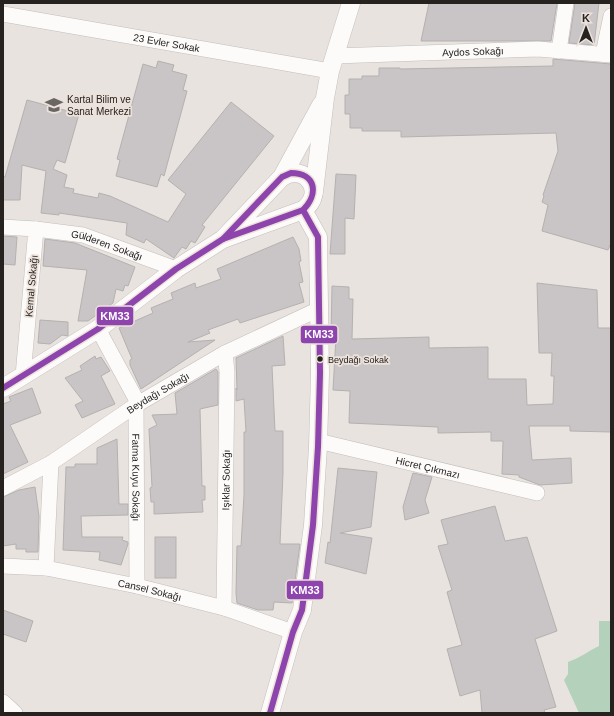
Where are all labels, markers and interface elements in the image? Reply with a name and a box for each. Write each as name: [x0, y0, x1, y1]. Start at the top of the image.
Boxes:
north arrow: [566, 8, 606, 48]
text: K: [582, 12, 590, 24]
street label: 23 Evler Sokak: [132, 32, 202, 54]
street label: Aydos Sokağı: [442, 45, 504, 58]
place label: Kartal Bilim ve Sanat Merkezi: [67, 94, 131, 117]
school or university icon: Kartal Bilim ve Sanat Merkezi: [44, 95, 64, 115]
street label: Gülderen Sokağı: [70, 229, 144, 262]
street label: Kemal Sokağı: [23, 255, 40, 318]
line badge: KM33: [96, 306, 134, 326]
text: KM33: [100, 310, 130, 322]
line badge: KM33: [300, 325, 338, 344]
text: KM33: [304, 328, 334, 340]
marker: Beydağı Sokak: [315, 354, 325, 364]
place label: Beydağı Sokak: [328, 355, 389, 365]
street label: Beydağı Sokağı: [125, 370, 191, 416]
street label: Fatma Kuyu Sokağı: [130, 433, 142, 521]
street label: Işıklar Sokağı: [220, 450, 232, 510]
street label: Hicret Çıkmazı: [395, 455, 461, 481]
street label: Cansel Sokağı: [117, 577, 183, 603]
line badge: KM33: [286, 580, 324, 600]
text: KM33: [290, 584, 320, 596]

